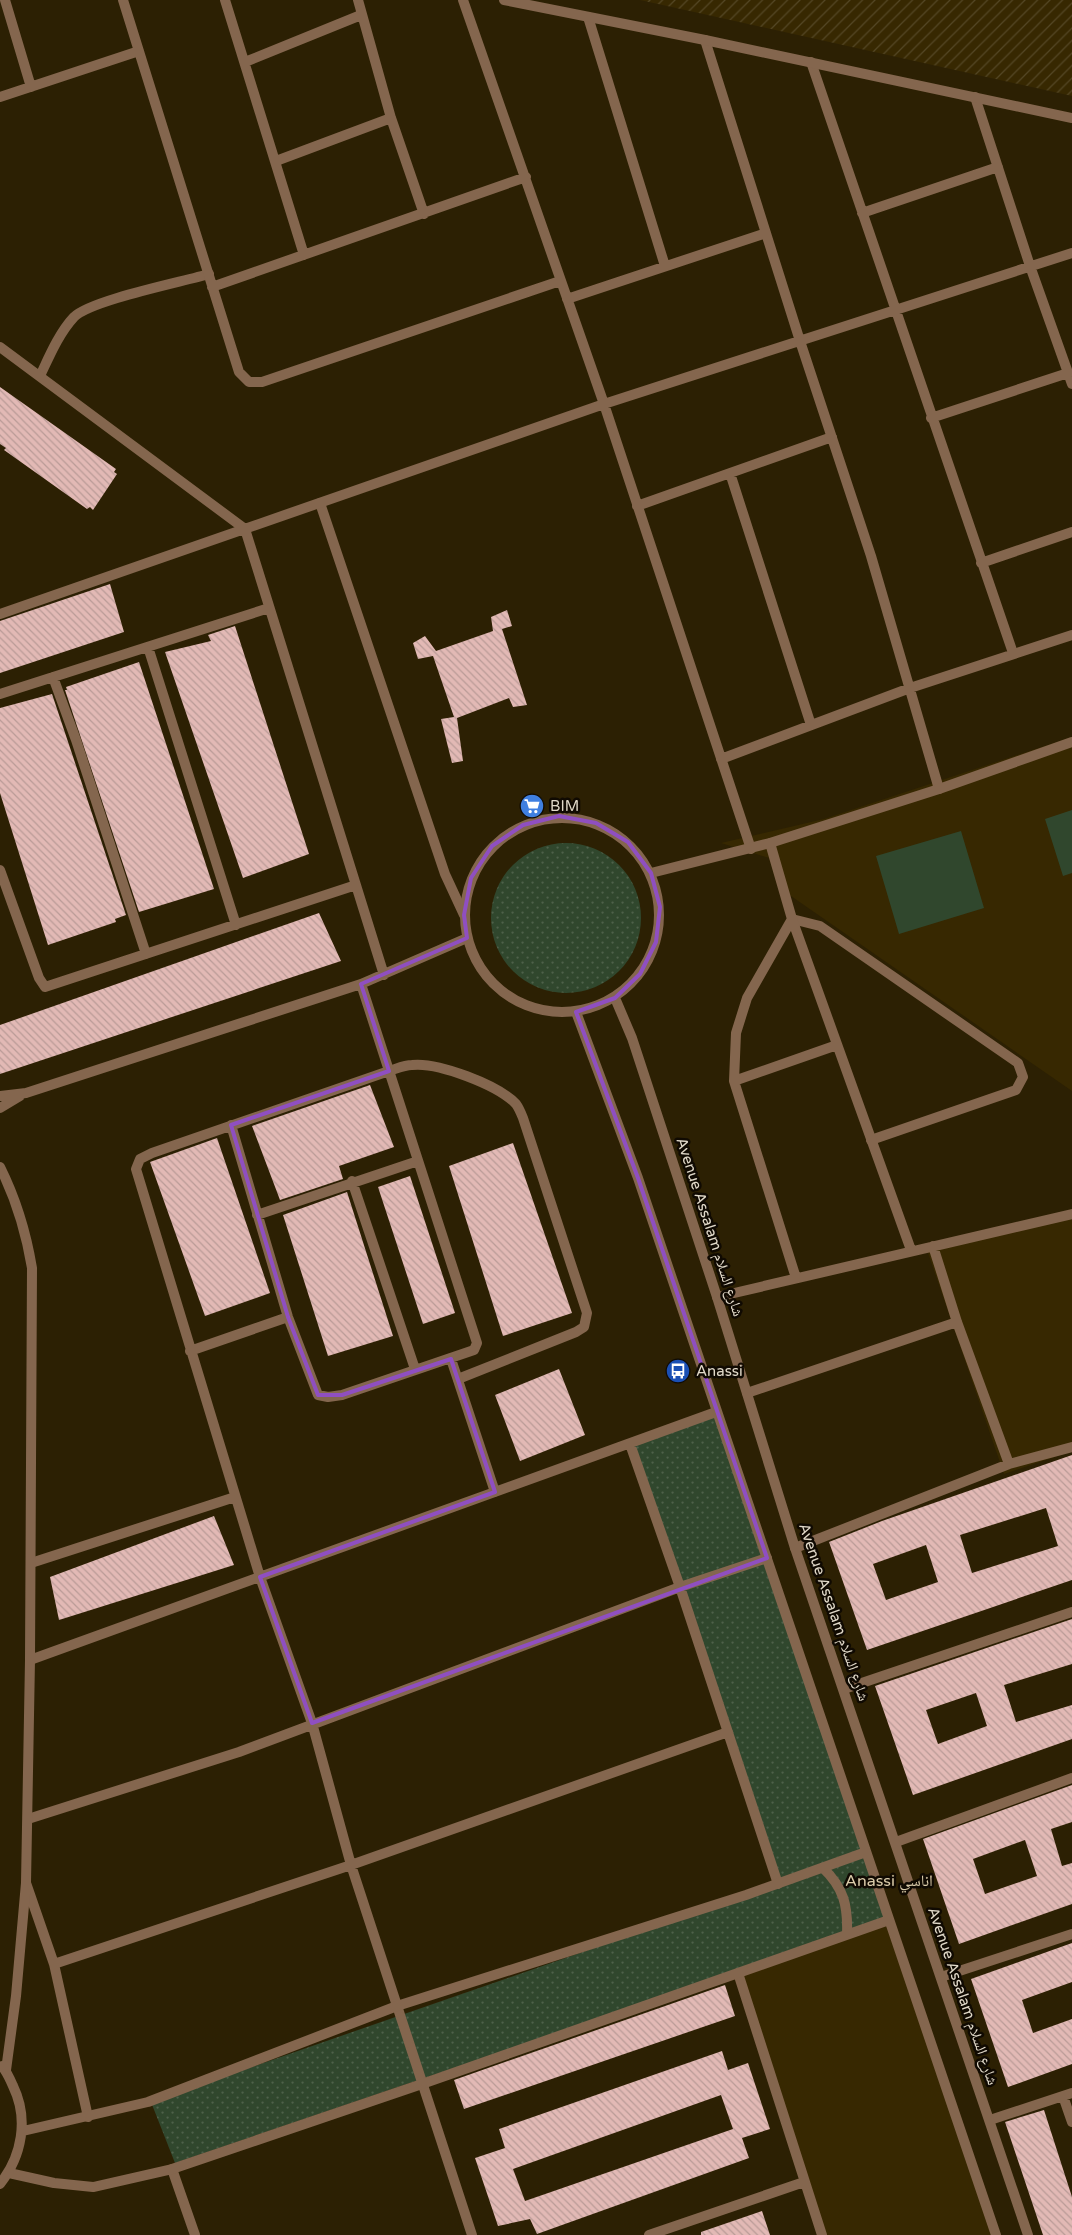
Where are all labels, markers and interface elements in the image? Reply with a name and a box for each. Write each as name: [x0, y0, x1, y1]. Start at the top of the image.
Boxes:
supermarket icon: BIM: [519, 793, 545, 819]
place label: BIM: [550, 797, 579, 815]
street label: Avenue Assalam شارع السلام: [672, 1135, 747, 1319]
bus stop icon: Anassi: [665, 1358, 691, 1384]
place label: Anassi: [696, 1362, 743, 1380]
street label: Avenue Assalam شارع السلام: [794, 1521, 873, 1704]
district label: Anassi اناسي: [845, 1871, 933, 1893]
street label: Avenue Assalam شارع السلام: [923, 1905, 1002, 2088]

